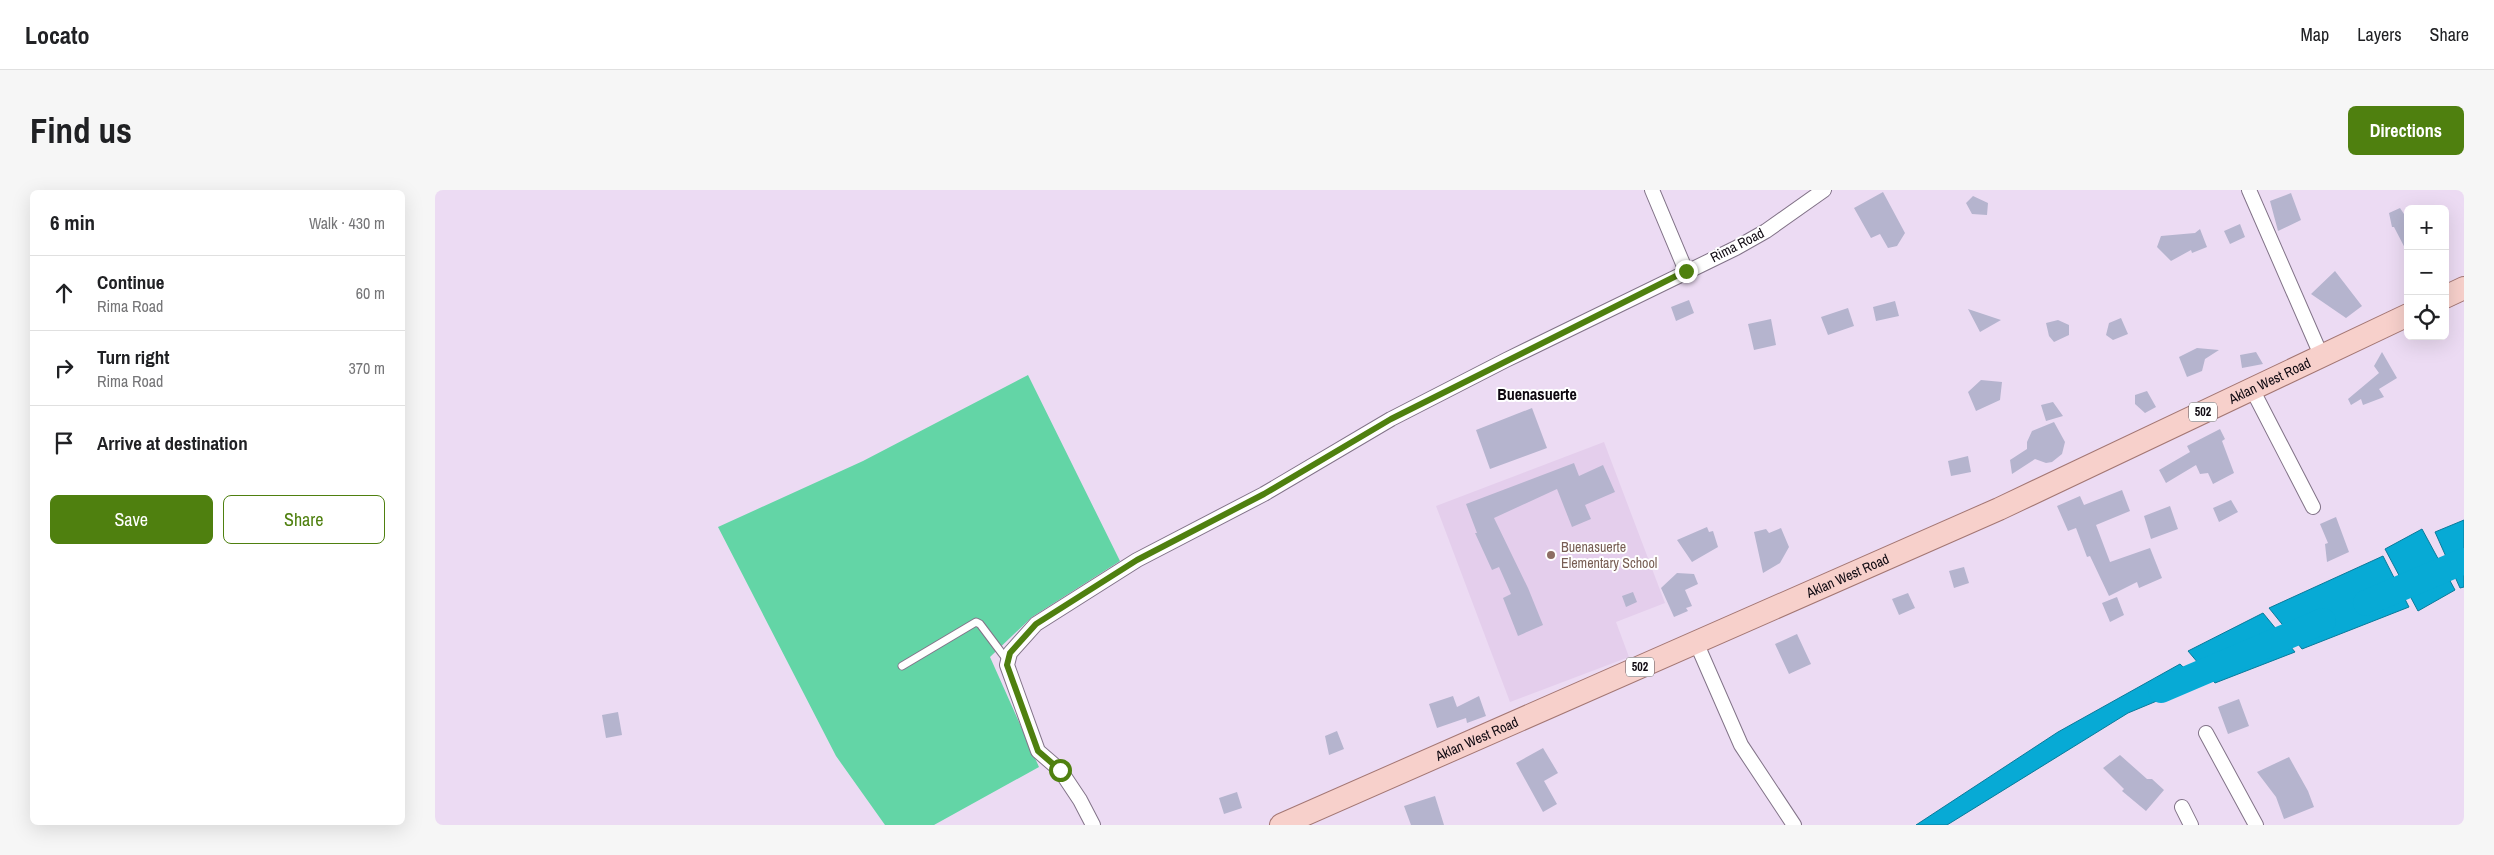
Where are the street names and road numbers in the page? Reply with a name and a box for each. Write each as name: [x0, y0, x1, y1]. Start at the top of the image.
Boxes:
street label: Rima Road: [1707, 224, 1767, 266]
street label: Aklan West Road: [2225, 354, 2314, 408]
road number: 502: [2189, 402, 2217, 422]
street label: Aklan West Road: [1802, 550, 1892, 602]
road number: 502: [1626, 658, 1654, 677]
street label: Aklan West Road: [1432, 713, 1521, 765]

